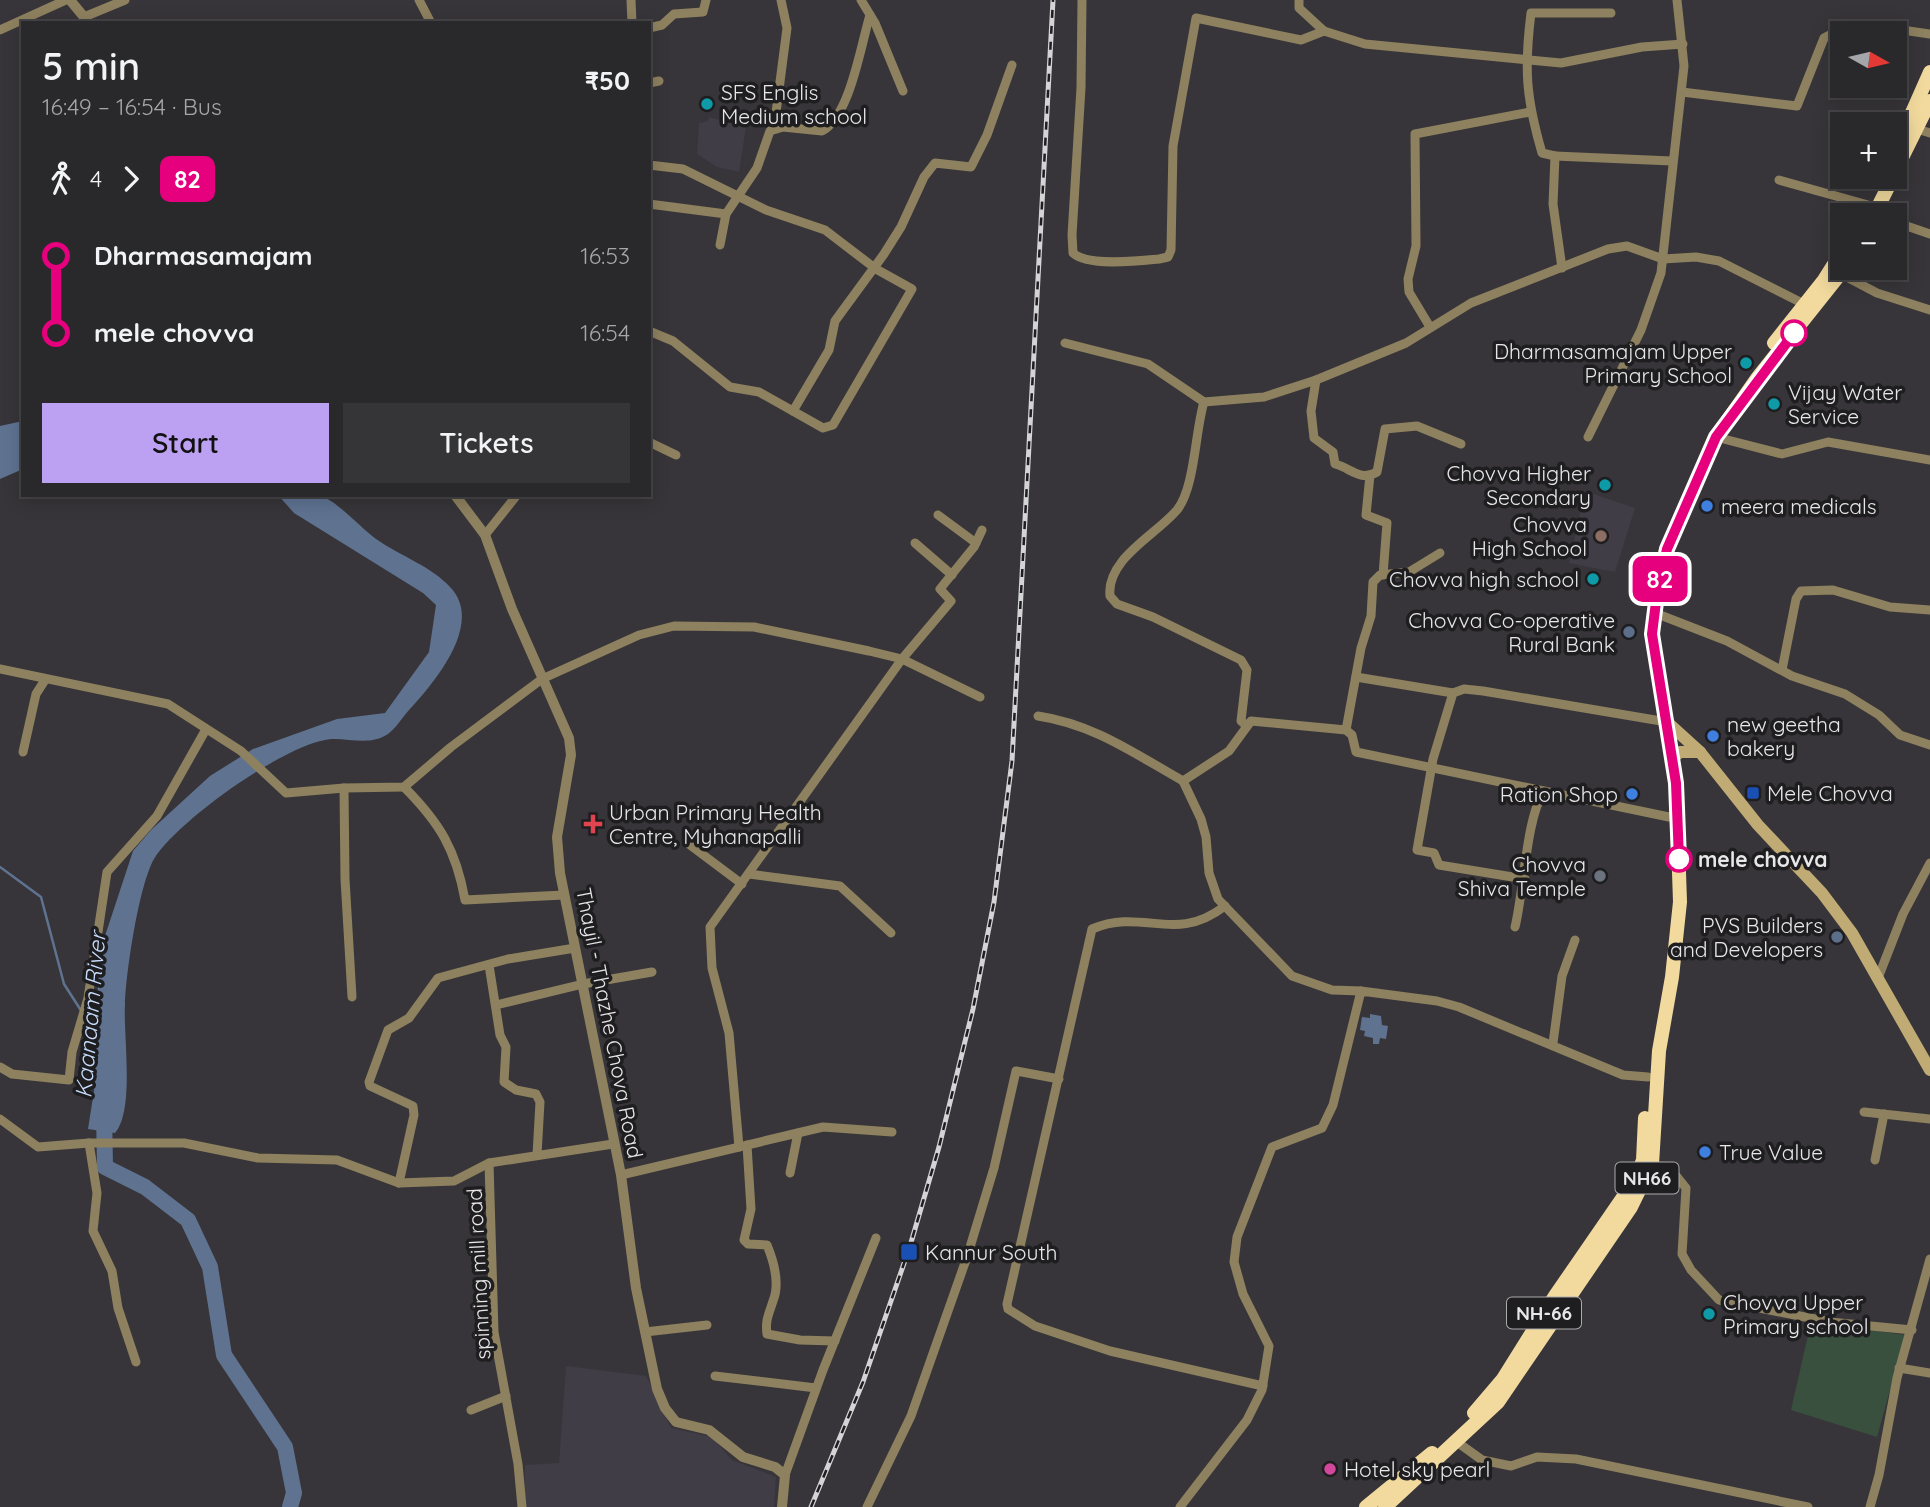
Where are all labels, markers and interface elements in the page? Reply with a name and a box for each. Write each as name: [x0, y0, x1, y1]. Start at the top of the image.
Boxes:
north arrow: [1830, 21, 1908, 98]
map controls: [1830, 21, 1907, 280]
text: 5 min: [42, 42, 140, 90]
text: ₹50: [585, 64, 630, 97]
place label: SFS Englis Medium school: [721, 79, 867, 129]
text: 16:49 – 16:54 · Bus: [42, 92, 222, 121]
marker: SFS Englis Medium school: [699, 96, 715, 112]
button: +: [1830, 112, 1907, 189]
icon: walk: [42, 160, 80, 198]
icon: forward: [112, 160, 150, 198]
text: 4: [90, 164, 102, 193]
text: 82: [174, 164, 201, 194]
button: −: [1830, 203, 1907, 280]
text: Dharmasamajam: [94, 239, 313, 272]
text: 16:53: [580, 241, 630, 270]
text: mele chovva: [94, 316, 254, 349]
text: 16:54: [580, 318, 630, 347]
unlabelled marker: [1781, 320, 1807, 346]
place label: Dharmasamajam Upper Primary School: [1494, 338, 1732, 388]
marker: Dharmasamajam Upper Primary School: [1738, 355, 1754, 371]
place label: Vijay Water Service: [1788, 379, 1902, 429]
marker: Vijay Water Service: [1766, 396, 1782, 412]
button: Start: [42, 403, 329, 483]
button: Tickets: [343, 403, 630, 483]
place label: Chovva Higher Secondary: [1446, 460, 1591, 510]
marker: Chovva Higher Secondary: [1597, 477, 1613, 493]
place label: meera medicals: [1721, 493, 1877, 519]
marker: meera medicals: [1699, 498, 1715, 514]
place label: Chovva High School: [1472, 511, 1587, 561]
marker: Chovva High School: [1593, 528, 1609, 544]
line badge: 82: [1628, 556, 1692, 602]
text: 82: [1647, 564, 1673, 594]
place label: Chovva high school: [1389, 566, 1579, 592]
marker: Chovva high school: [1585, 571, 1601, 587]
place label: Chovva Co-operative Rural Bank: [1408, 607, 1615, 657]
marker: Chovva Co-operative Rural Bank: [1621, 624, 1637, 640]
place label: new geetha bakery: [1727, 711, 1841, 761]
marker: new geetha bakery: [1705, 728, 1721, 744]
place label: Mele Chovva: [1767, 780, 1893, 806]
place label: Ration Shop: [1500, 781, 1618, 807]
marker: Mele Chovva: [1745, 785, 1761, 801]
marker: Ration Shop: [1624, 786, 1640, 802]
place label: Urban Primary Health Centre, Myhanapalli: [609, 799, 822, 849]
marker: Urban Primary Health Centre, Myhanapalli: [583, 814, 603, 834]
marker: mele chovva: [1666, 846, 1692, 872]
place label: mele chovva: [1698, 846, 1828, 872]
place label: Chovva Shiva Temple: [1458, 851, 1586, 901]
marker: Chovva Shiva Temple: [1592, 868, 1608, 884]
street label: Thayil - Thazhe Chova Road: [571, 886, 649, 1160]
place label: PVS Builders and Developers: [1670, 912, 1823, 962]
water label: Kaanaam River: [68, 928, 112, 1099]
marker: PVS Builders and Developers: [1829, 929, 1845, 945]
place label: True Value: [1719, 1139, 1823, 1165]
marker: True Value: [1697, 1144, 1713, 1160]
road number: NH66: [1616, 1162, 1678, 1194]
street label: spinning mill road: [461, 1188, 495, 1360]
place label: Kannur South: [925, 1239, 1057, 1265]
marker: Kannur South: [899, 1242, 919, 1262]
place label: Chovva Upper Primary school: [1723, 1289, 1869, 1339]
road number: NH-66: [1507, 1298, 1581, 1329]
marker: Chovva Upper Primary school: [1701, 1306, 1717, 1322]
place label: Hotel sky pearl: [1344, 1456, 1490, 1482]
marker: Hotel sky pearl: [1322, 1461, 1338, 1477]

